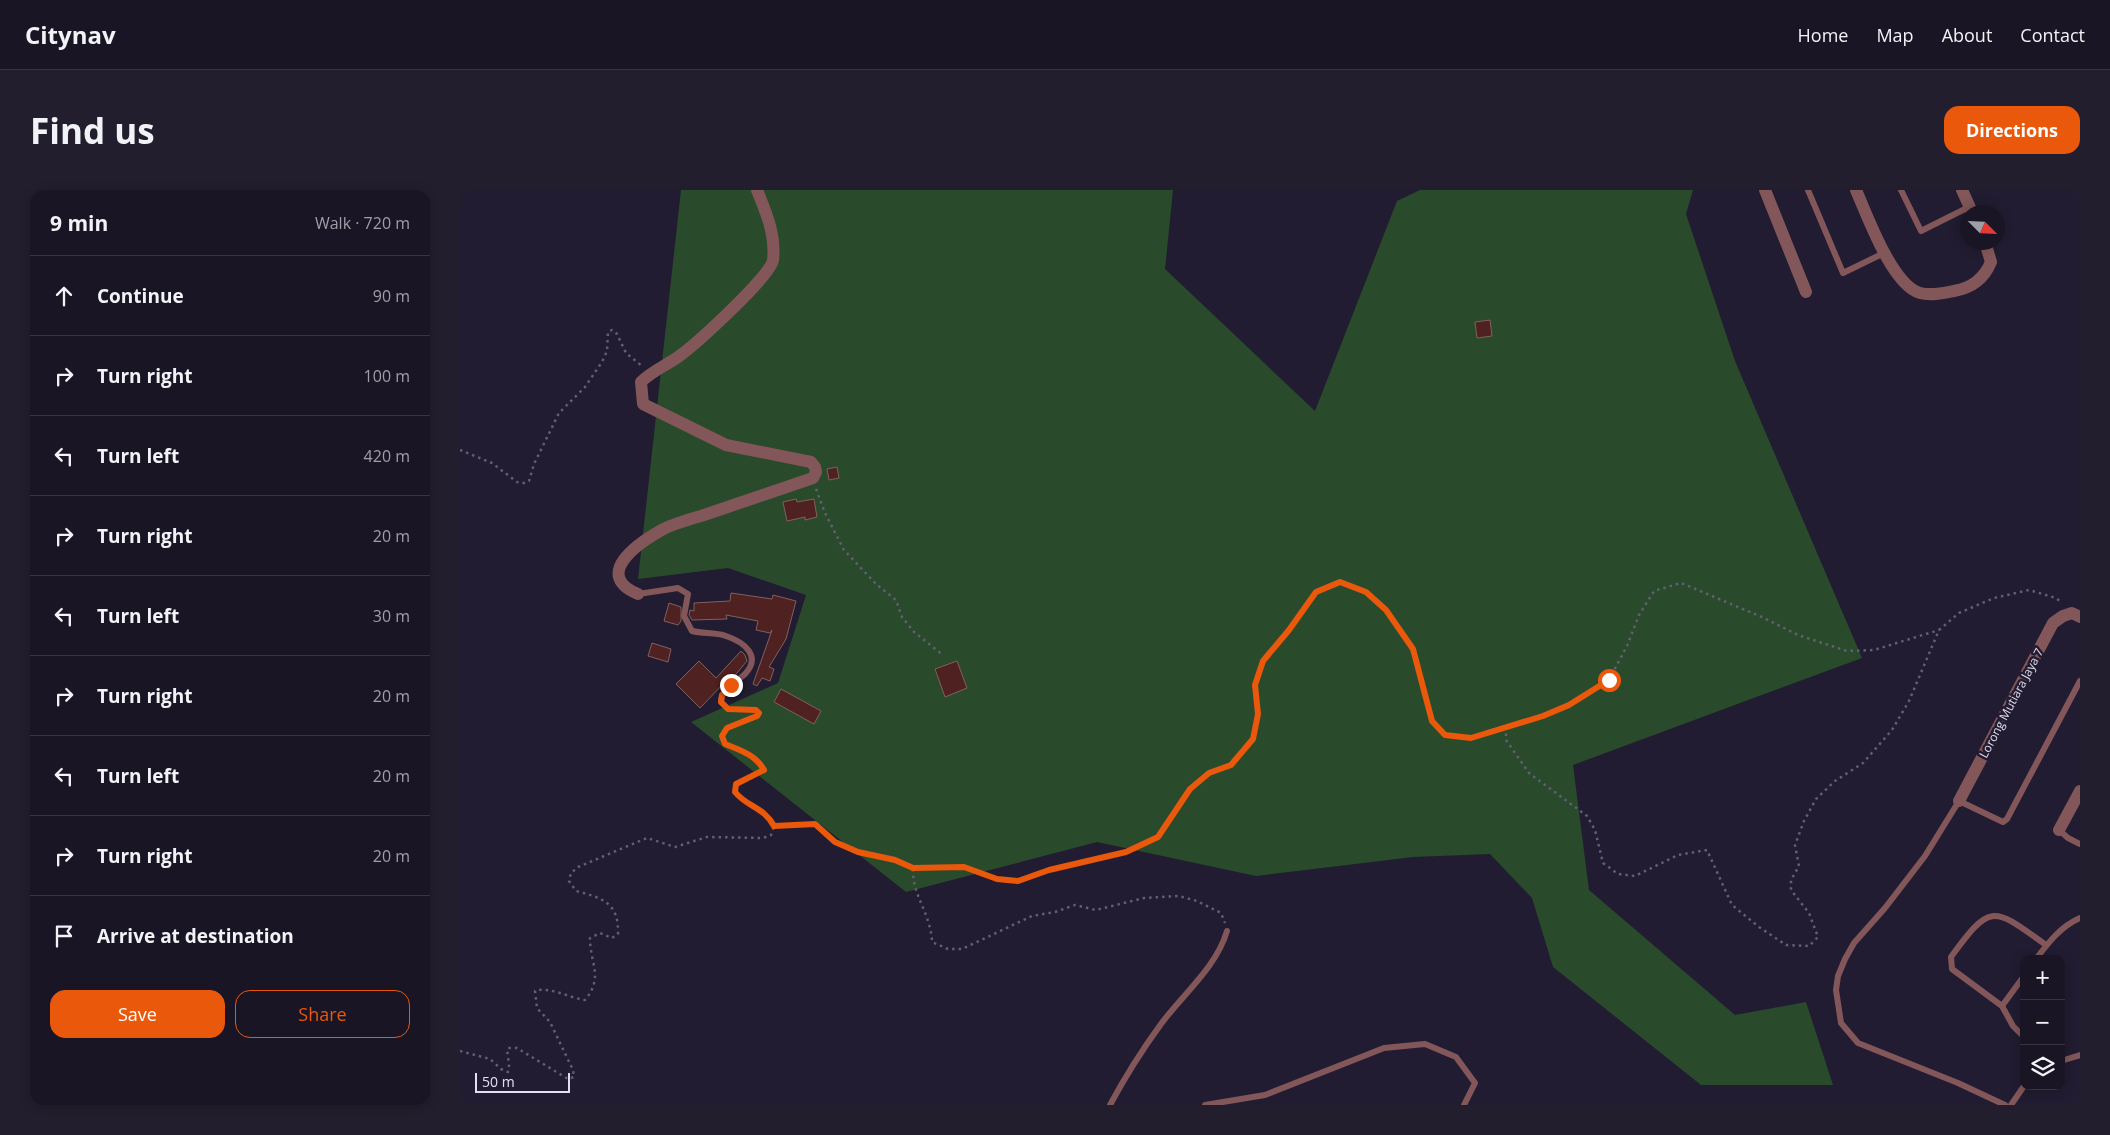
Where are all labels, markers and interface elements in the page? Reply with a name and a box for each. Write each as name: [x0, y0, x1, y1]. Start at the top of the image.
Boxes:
text: Citynav: [25, 18, 116, 51]
text: Home: [1798, 23, 1848, 47]
text: Map: [1876, 23, 1914, 47]
text: About: [1942, 23, 1992, 47]
text: Contact: [2020, 23, 2085, 47]
button: Directions: [1944, 106, 2080, 154]
text: Find us: [30, 107, 155, 154]
north arrow: [1960, 205, 2005, 250]
text: 9 min: [50, 209, 108, 237]
text: Walk · 720 m: [315, 212, 410, 234]
icon: ahead: [50, 282, 78, 310]
text: Continue: [97, 283, 184, 309]
text: 90 m: [373, 285, 410, 307]
icon: right: [50, 362, 78, 390]
text: Turn right: [97, 363, 192, 389]
text: 100 m: [364, 365, 410, 387]
icon: left: [50, 442, 78, 470]
text: Turn left: [97, 443, 179, 469]
text: 420 m: [364, 445, 410, 467]
icon: right: [50, 522, 78, 550]
text: Turn right: [97, 523, 192, 549]
text: 20 m: [373, 525, 410, 547]
icon: left: [50, 602, 78, 630]
text: Turn left: [97, 603, 179, 629]
text: 30 m: [373, 605, 410, 627]
street label: Lorong Mutiara Jaya 7: [1975, 645, 2047, 761]
route start: [1598, 669, 1621, 692]
route end: [720, 674, 743, 697]
icon: right: [50, 682, 78, 710]
text: Turn right: [97, 683, 192, 709]
text: 20 m: [373, 685, 410, 707]
icon: left: [50, 762, 78, 790]
text: Turn left: [97, 763, 179, 789]
text: 20 m: [373, 765, 410, 787]
icon: right: [50, 842, 78, 870]
text: Turn right: [97, 843, 192, 869]
text: 20 m: [373, 845, 410, 867]
icon: arrive: [50, 922, 78, 950]
text: Arrive at destination: [97, 923, 294, 949]
map controls: [2020, 955, 2065, 1090]
button: +: [2020, 955, 2065, 1000]
button: Save: [50, 990, 225, 1038]
button: Share: [235, 990, 410, 1038]
button: −: [2020, 1000, 2065, 1045]
button: layers: [2020, 1045, 2065, 1090]
scale bar: [475, 1070, 570, 1093]
text: 50 m: [482, 1072, 515, 1091]

